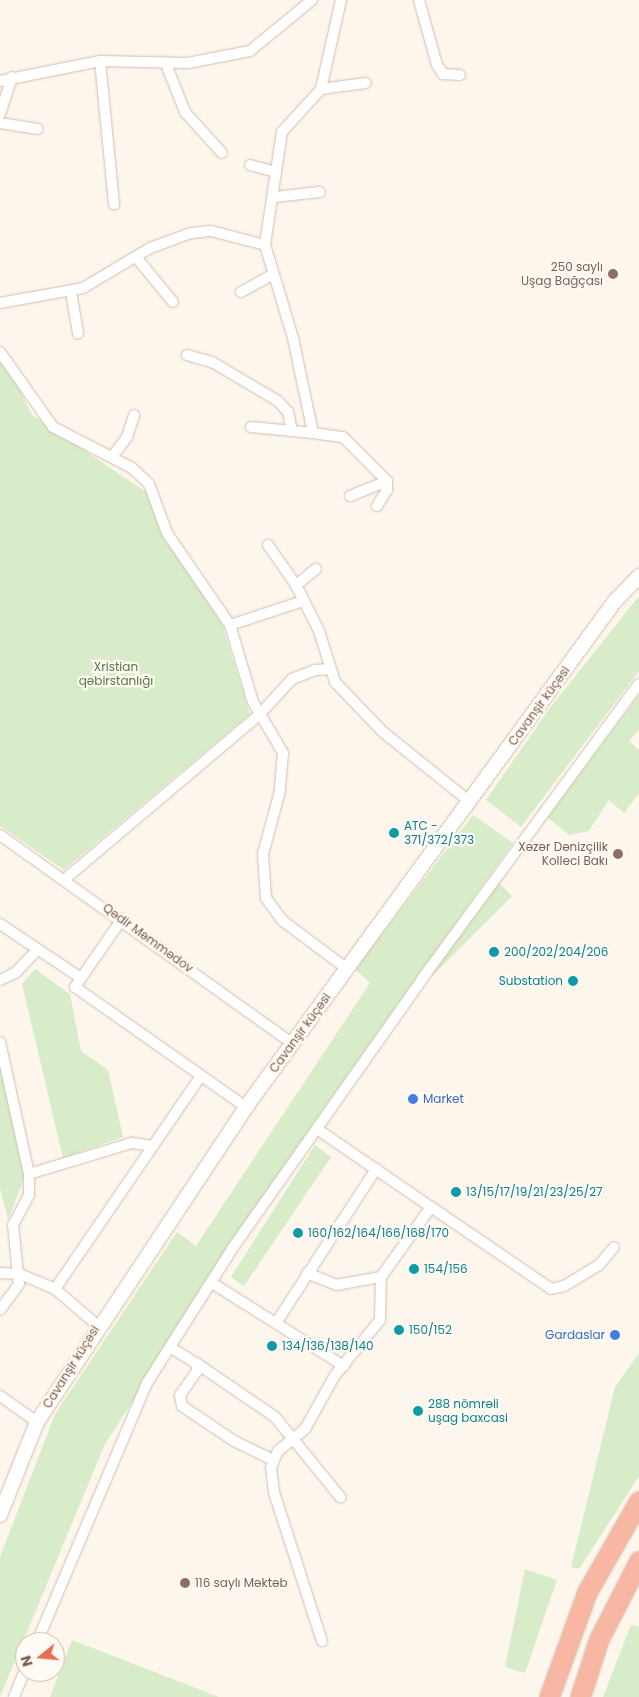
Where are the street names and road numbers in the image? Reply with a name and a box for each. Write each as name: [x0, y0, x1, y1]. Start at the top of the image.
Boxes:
street label: Cavanşir küçəsi: [505, 664, 573, 748]
street label: Qədir Məmmədov: [100, 900, 196, 976]
street label: Cavanşir küçəsi: [266, 991, 334, 1075]
street label: Cavanşir küçəsi: [40, 1323, 102, 1411]

